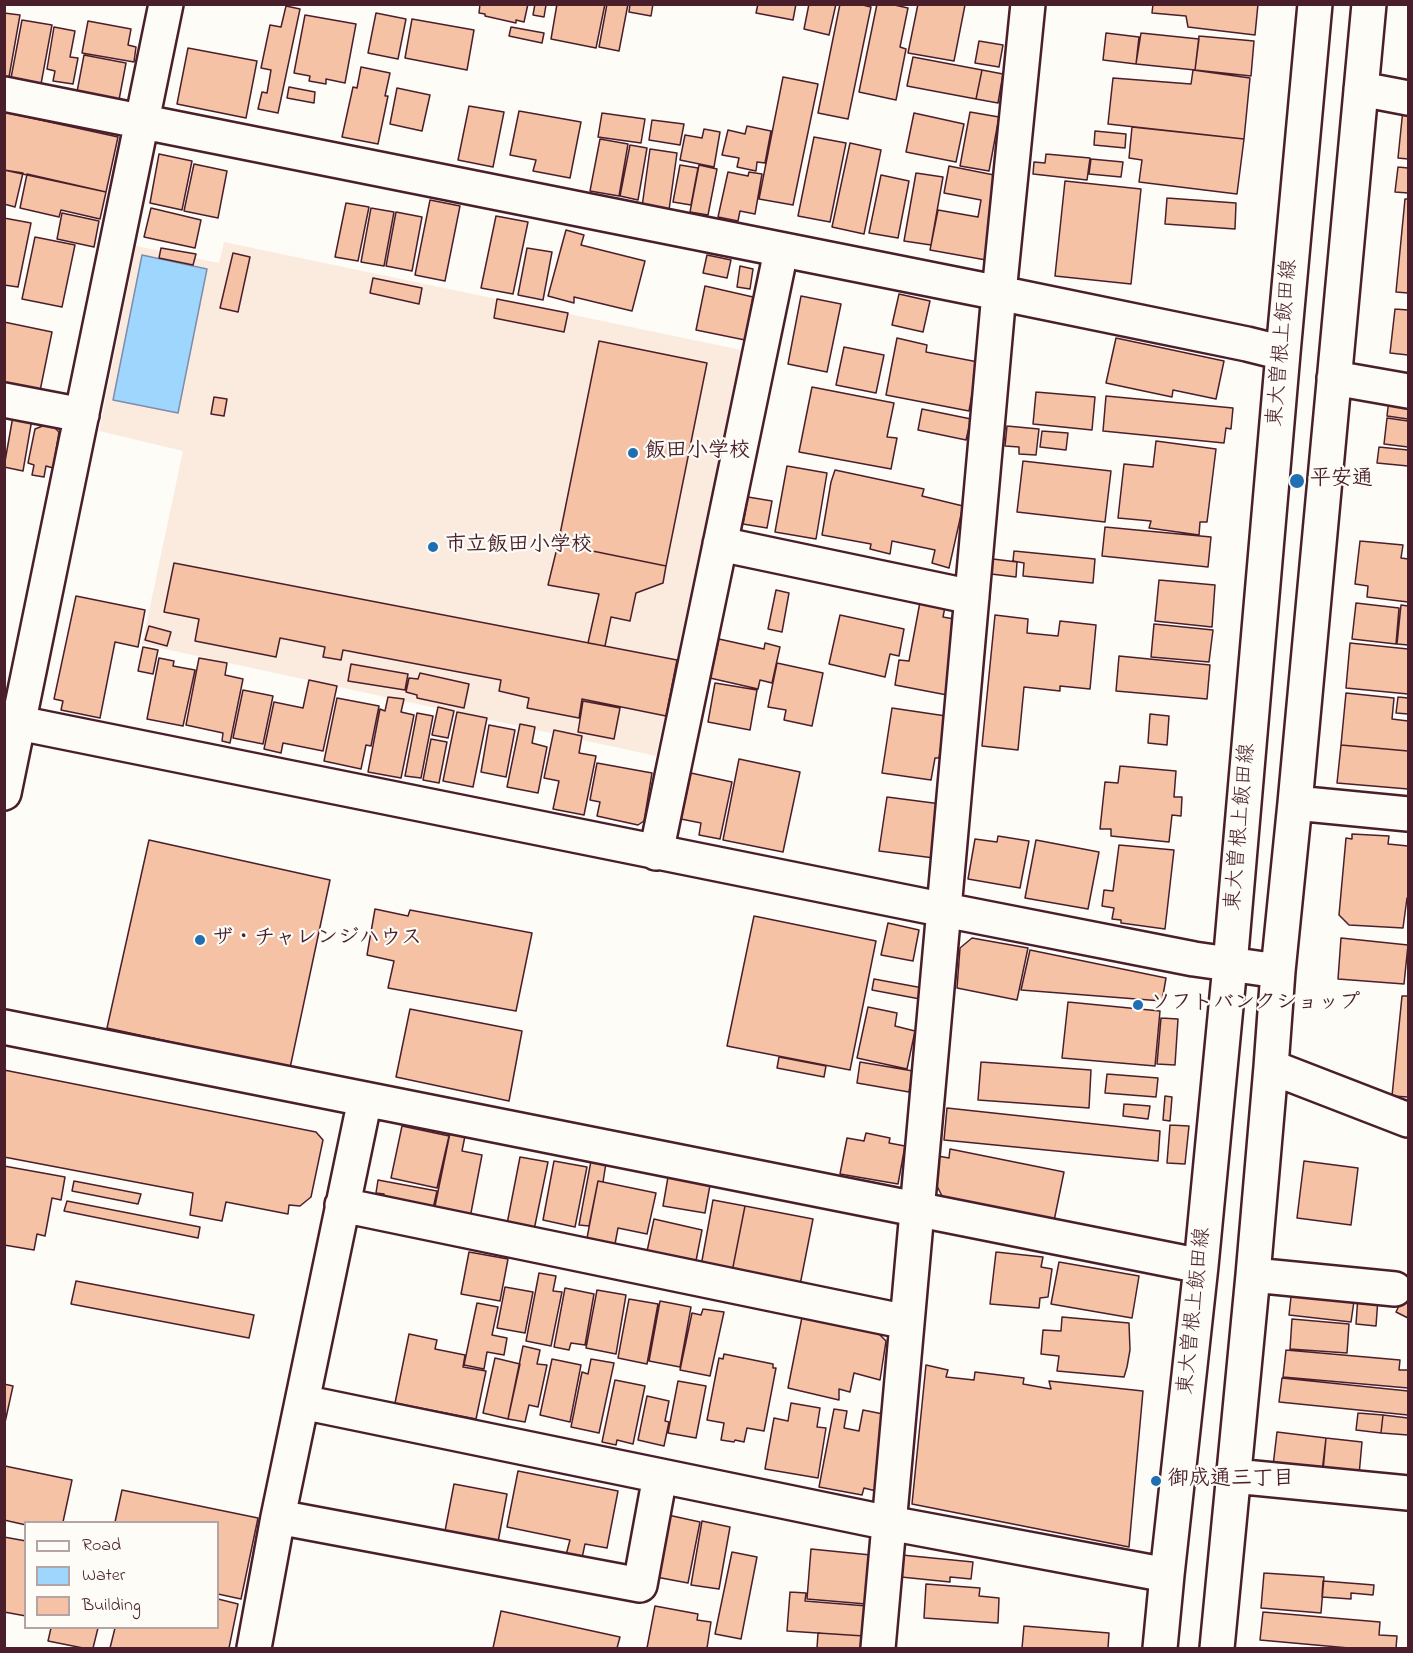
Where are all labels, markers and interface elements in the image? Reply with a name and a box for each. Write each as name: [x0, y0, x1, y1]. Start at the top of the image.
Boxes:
street label: 東大曽根上飯田線: [1264, 258, 1304, 428]
place label: 飯田小学校: [645, 440, 750, 466]
marker: 飯田小学校: [626, 446, 640, 460]
place label: 平安通: [1310, 468, 1373, 494]
marker: 平安通: [1288, 472, 1306, 490]
place label: 市立飯田小学校: [445, 534, 592, 560]
marker: 市立飯田小学校: [426, 540, 440, 554]
street label: 東大曽根上飯田線: [1222, 742, 1262, 912]
place label: ザ・チャレンジハウス: [212, 927, 422, 953]
marker: ザ・チャレンジハウス: [193, 933, 207, 947]
place label: ソフトバンクショップ: [1150, 992, 1360, 1018]
marker: ソフトバンクショップ: [1131, 998, 1145, 1012]
street label: 東大曽根上飯田線: [1175, 1226, 1217, 1396]
place label: 御成通三丁目: [1168, 1468, 1294, 1494]
marker: 御成通三丁目: [1149, 1474, 1163, 1488]
legend: [24, 1521, 219, 1629]
text: Road: [82, 1533, 121, 1559]
text: Water: [82, 1563, 125, 1589]
text: Building: [82, 1593, 141, 1619]

